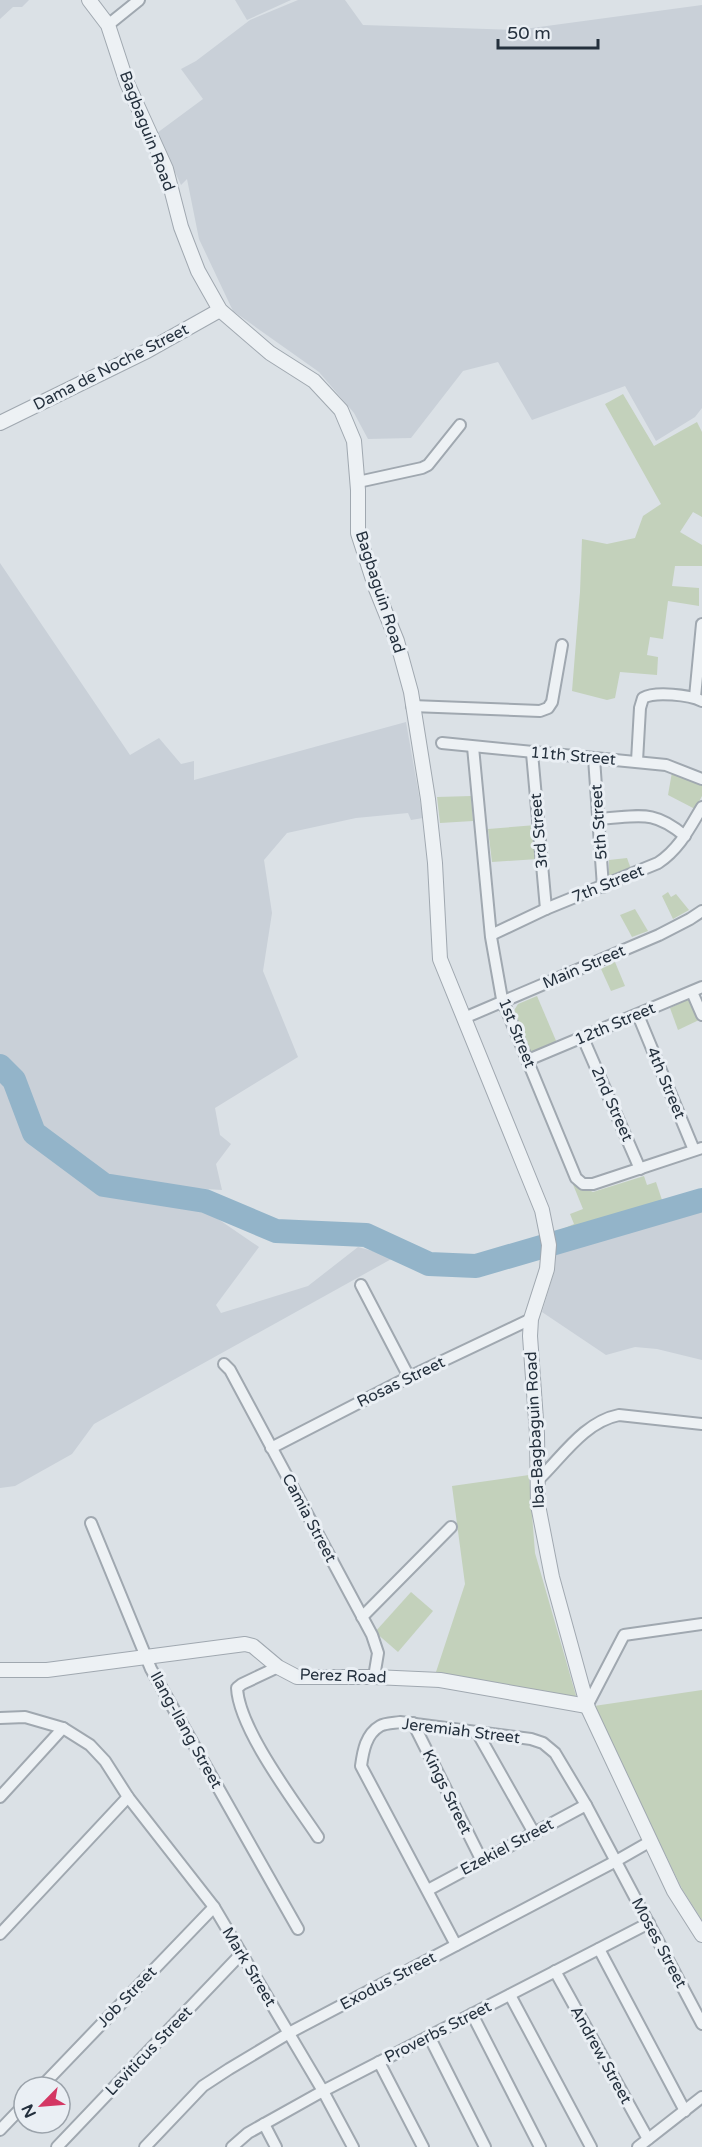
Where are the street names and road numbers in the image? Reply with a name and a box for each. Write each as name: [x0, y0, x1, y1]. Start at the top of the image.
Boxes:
street label: Bagbaguin Road: [115, 68, 179, 194]
street label: Dama de Noche Street: [30, 319, 192, 415]
street label: Bagbaguin Road: [351, 528, 409, 656]
street label: 11th Street: [529, 742, 617, 770]
street label: 5th Street: [586, 783, 612, 861]
street label: 3rd Street: [526, 792, 552, 870]
street label: 7th Street: [569, 861, 647, 907]
street label: Main Street: [540, 941, 628, 993]
street label: 1st Street: [494, 995, 540, 1071]
street label: 12th Street: [572, 998, 658, 1050]
street label: 4th Street: [642, 1044, 690, 1122]
street label: 2nd Street: [587, 1063, 637, 1145]
street label: Iba-Bagbaguin Road: [521, 1351, 549, 1509]
street label: Rosas Street: [354, 1352, 448, 1412]
street label: Camia Street: [277, 1470, 341, 1566]
street label: Perez Road: [299, 1664, 387, 1688]
street label: Ilang-Ilang Street: [146, 1668, 226, 1792]
street label: Jeremiah Street: [401, 1714, 521, 1748]
street label: Kings Street: [418, 1746, 476, 1838]
street label: Ezekiel Street: [457, 1814, 557, 1880]
street label: Moses Street: [627, 1894, 691, 1992]
street label: Mark Street: [217, 1924, 281, 2010]
street label: Exodus Street: [337, 1947, 439, 2015]
street label: Job Street: [93, 1962, 161, 2032]
street label: Proverbs Street: [381, 1996, 495, 2068]
street label: Leviticus Street: [101, 2002, 197, 2100]
street label: Andrew Street: [566, 2002, 636, 2108]

